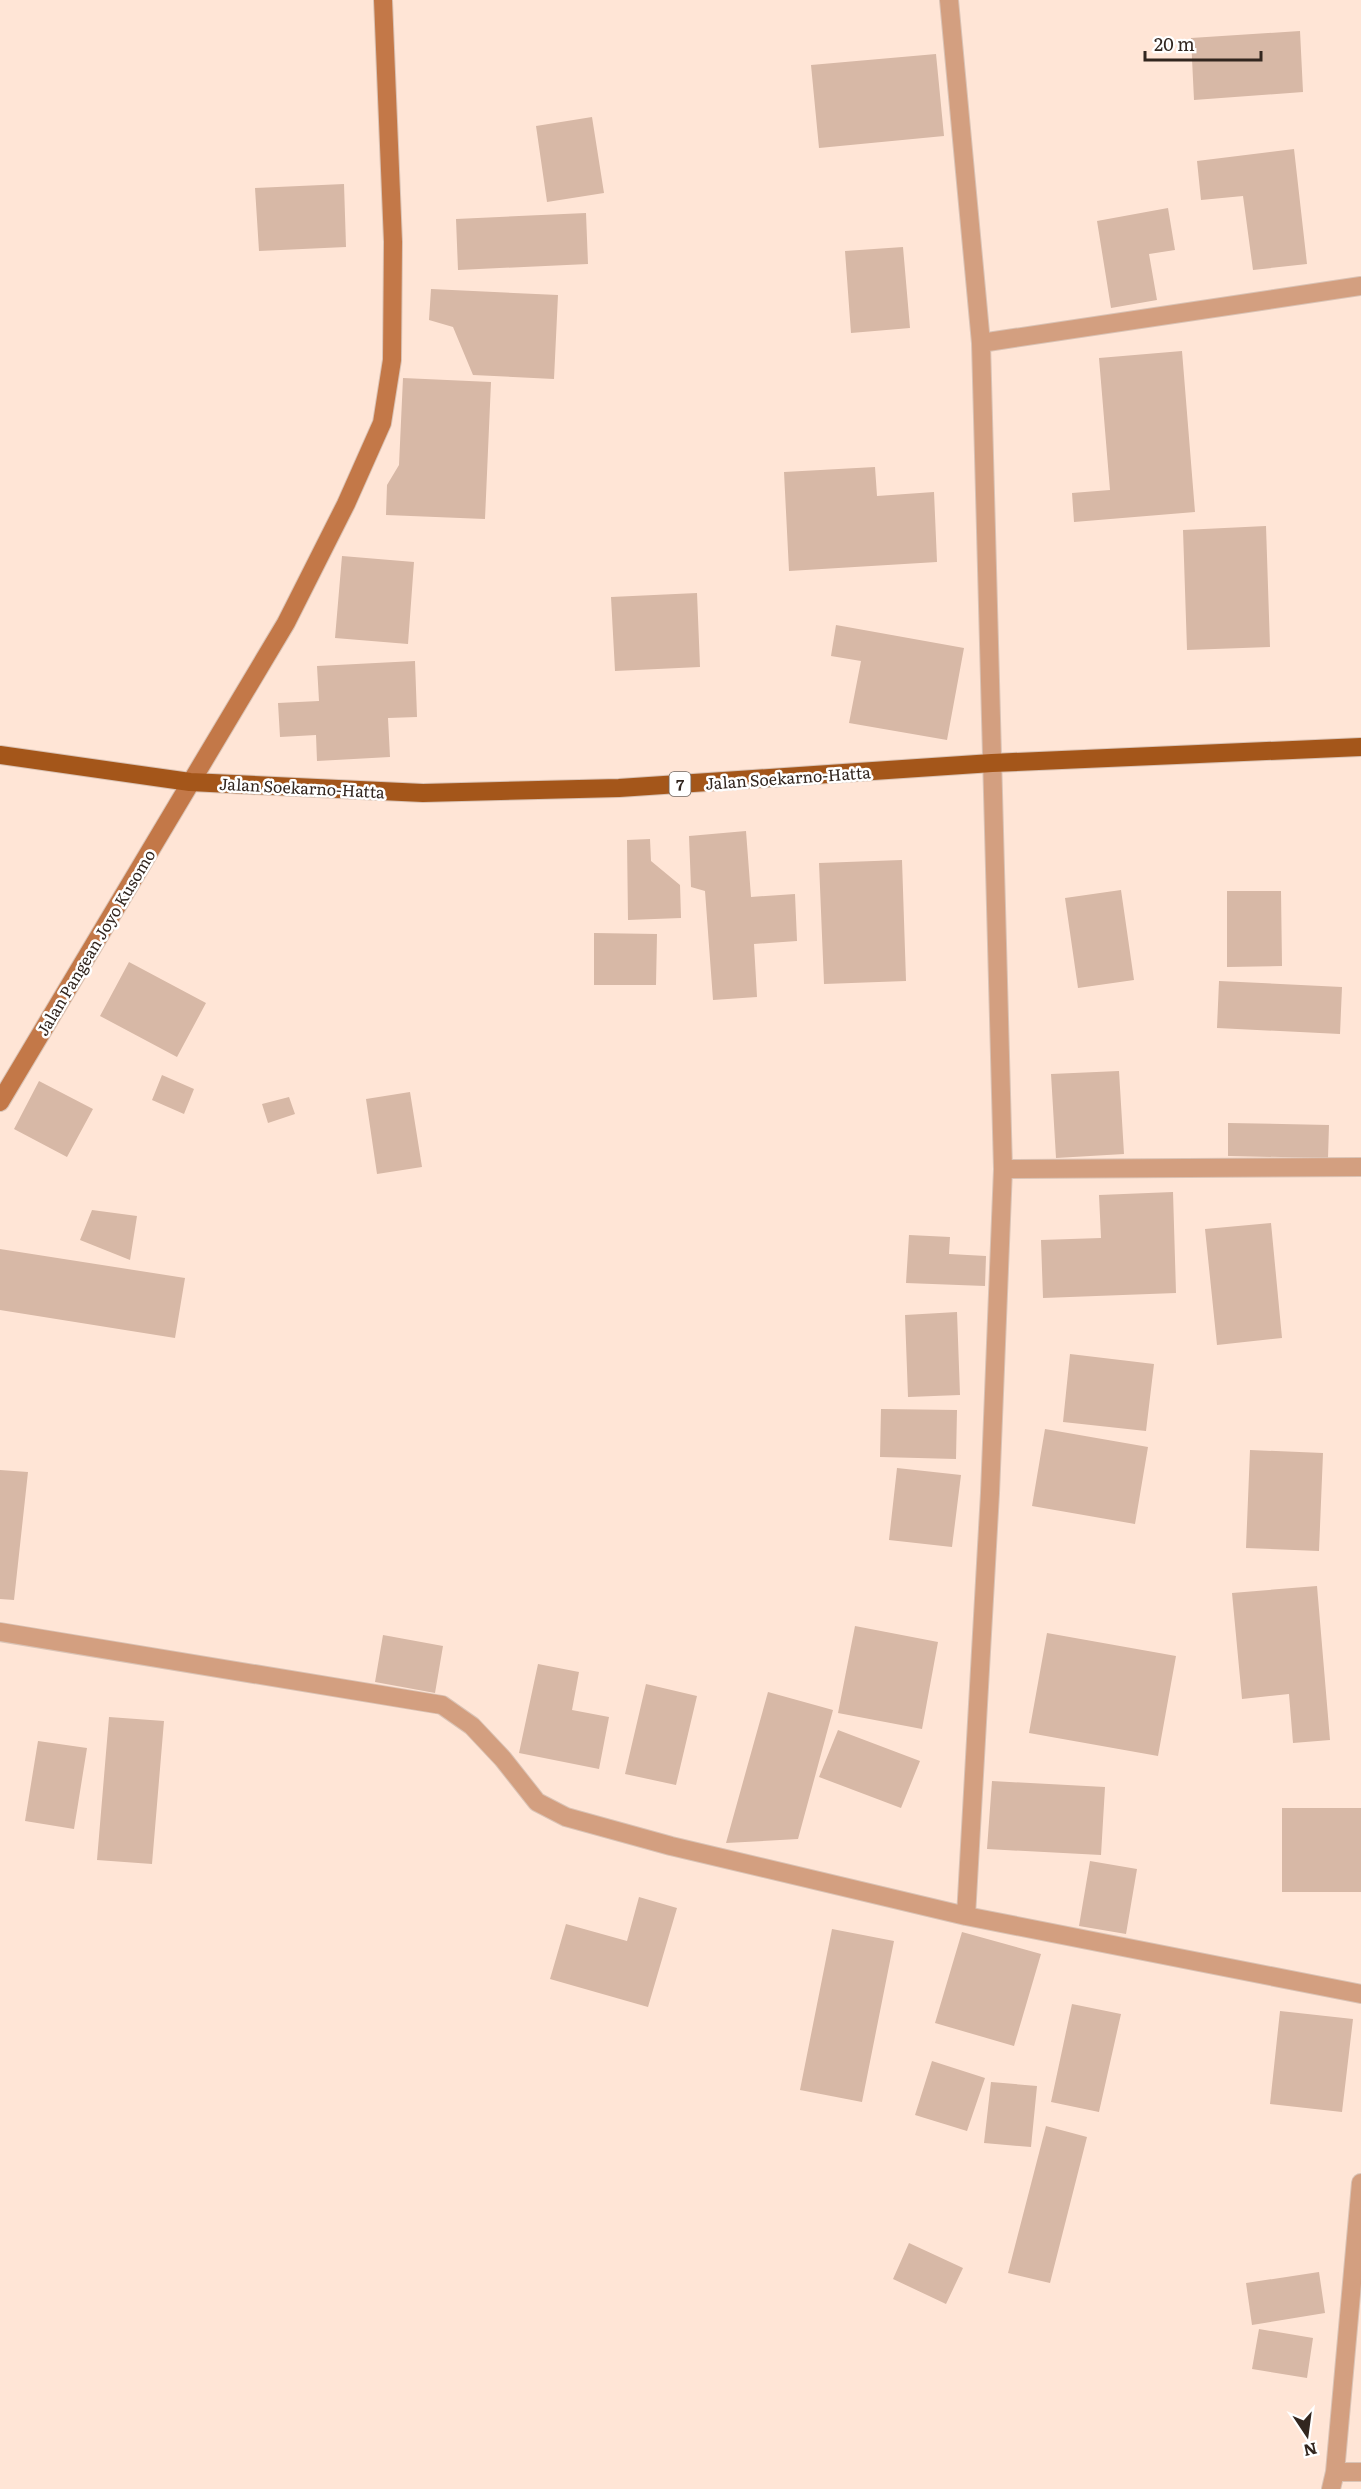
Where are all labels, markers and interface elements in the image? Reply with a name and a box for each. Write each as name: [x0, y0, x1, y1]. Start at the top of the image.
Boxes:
scale bar: [1145, 24, 1260, 62]
text: 20 m: [1154, 30, 1195, 57]
street label: Jalan Soekarno-Hatta: [704, 759, 872, 795]
street label: Jalan Soekarno-Hatta: [219, 771, 386, 803]
road number: 7: [670, 772, 690, 796]
street label: Jalan Pangean Joyo Kusomo: [30, 844, 160, 1040]
north arrow: [1277, 2405, 1337, 2465]
text: N: [1301, 2437, 1320, 2464]

